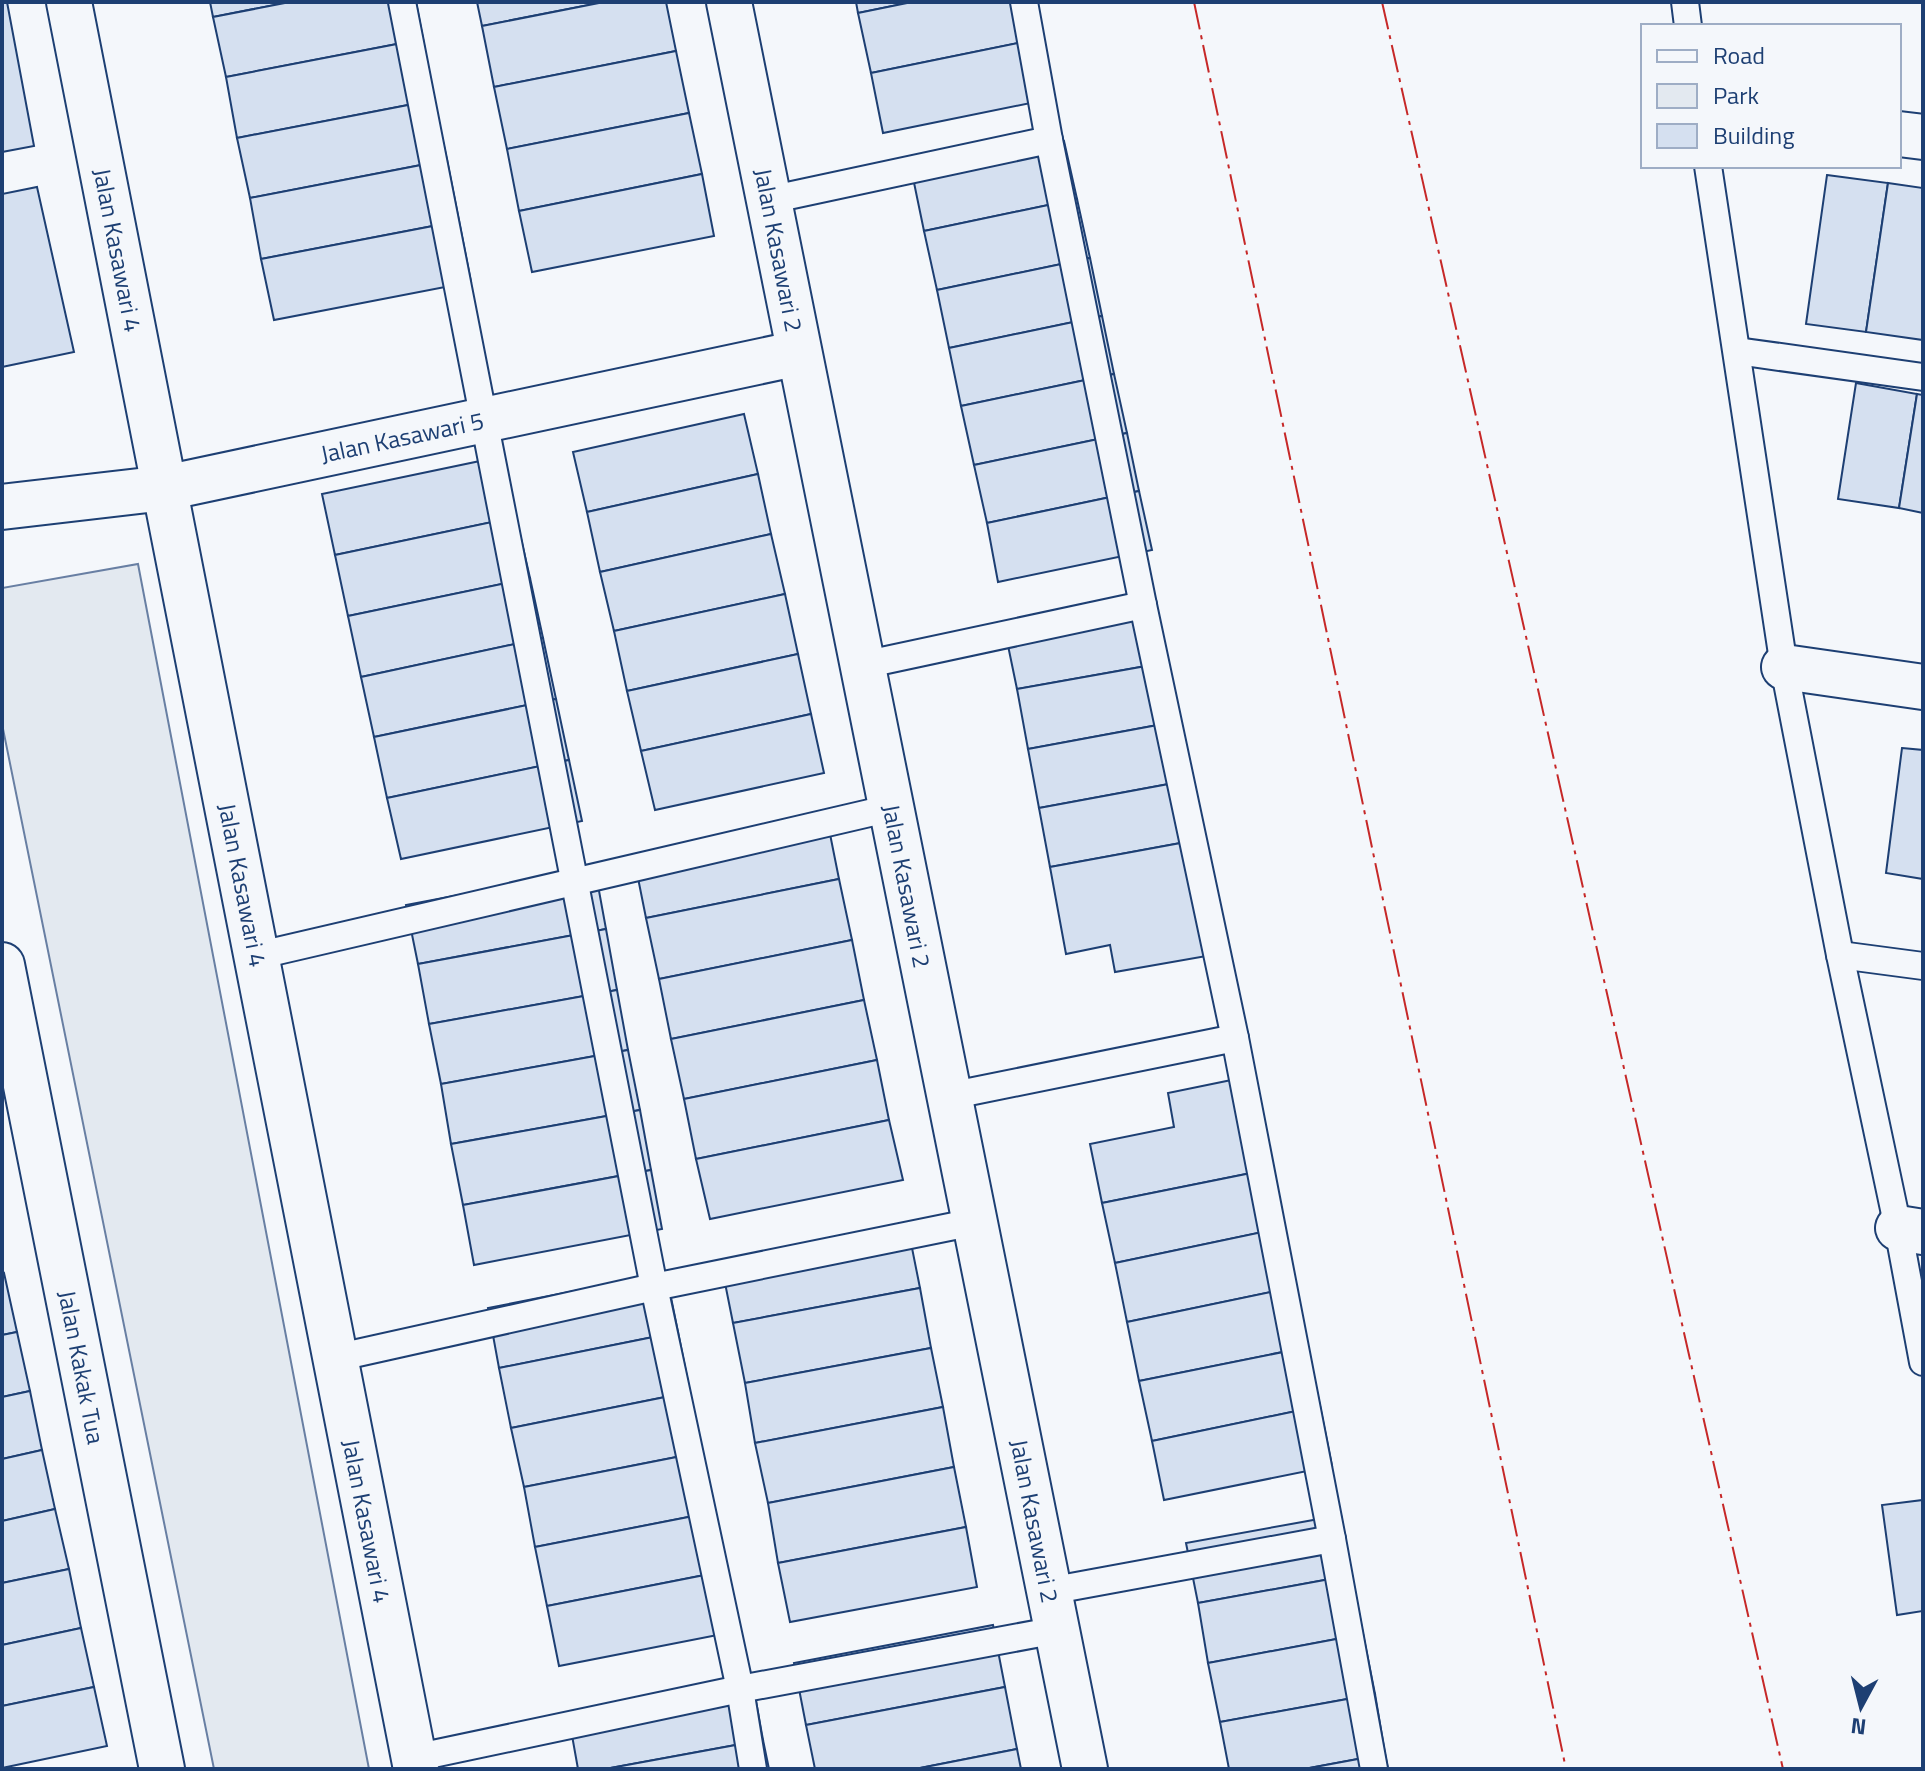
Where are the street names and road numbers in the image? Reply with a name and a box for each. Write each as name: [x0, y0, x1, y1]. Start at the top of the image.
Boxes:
street label: Jalan Kasawari 4: [84, 165, 152, 335]
street label: Jalan Kasawari 2: [745, 165, 813, 335]
street label: Jalan Kasawari 5: [317, 402, 487, 472]
street label: Jalan Kasawari 4: [209, 800, 277, 970]
street label: Jalan Kasawari 2: [873, 801, 941, 971]
street label: Jalan Kakak Tua: [49, 1287, 115, 1447]
street label: Jalan Kasawari 4: [333, 1436, 401, 1606]
street label: Jalan Kasawari 2: [1001, 1436, 1069, 1606]

